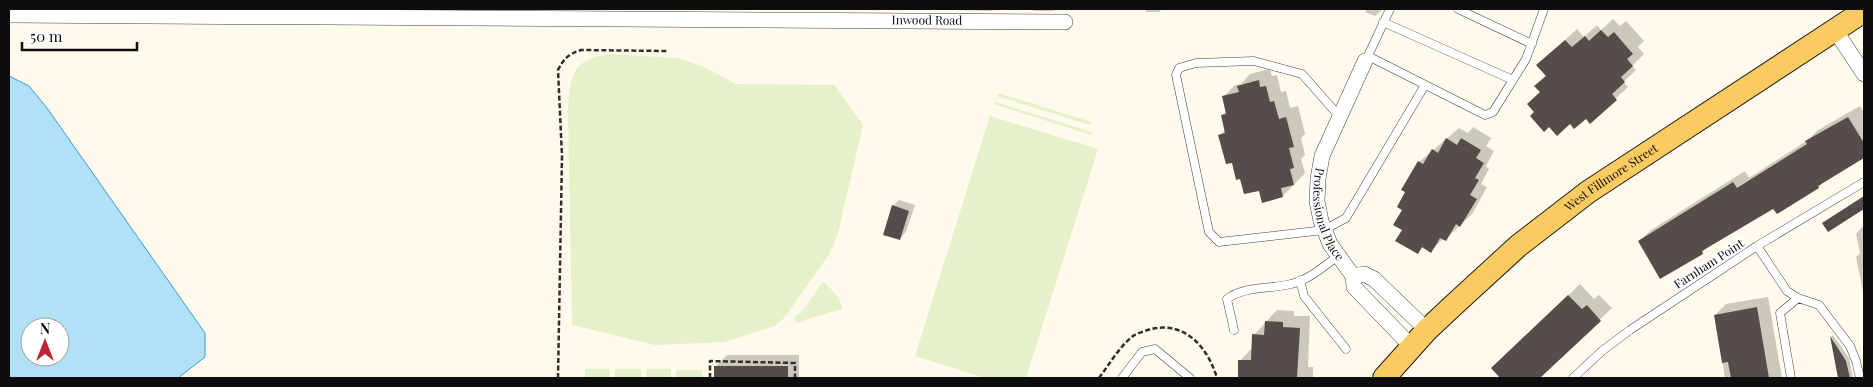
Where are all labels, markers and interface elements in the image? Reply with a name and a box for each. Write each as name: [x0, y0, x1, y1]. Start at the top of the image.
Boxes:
street label: Inwood Road: [892, 11, 962, 28]
scale bar: [22, 20, 138, 52]
text: 50 m: [30, 26, 63, 46]
street label: West Fillmore Street: [1560, 139, 1661, 215]
street label: Professional Place: [1310, 167, 1348, 263]
street label: Farnham Point: [1670, 234, 1747, 292]
north arrow: [20, 317, 70, 367]
text: N: [40, 319, 50, 338]

